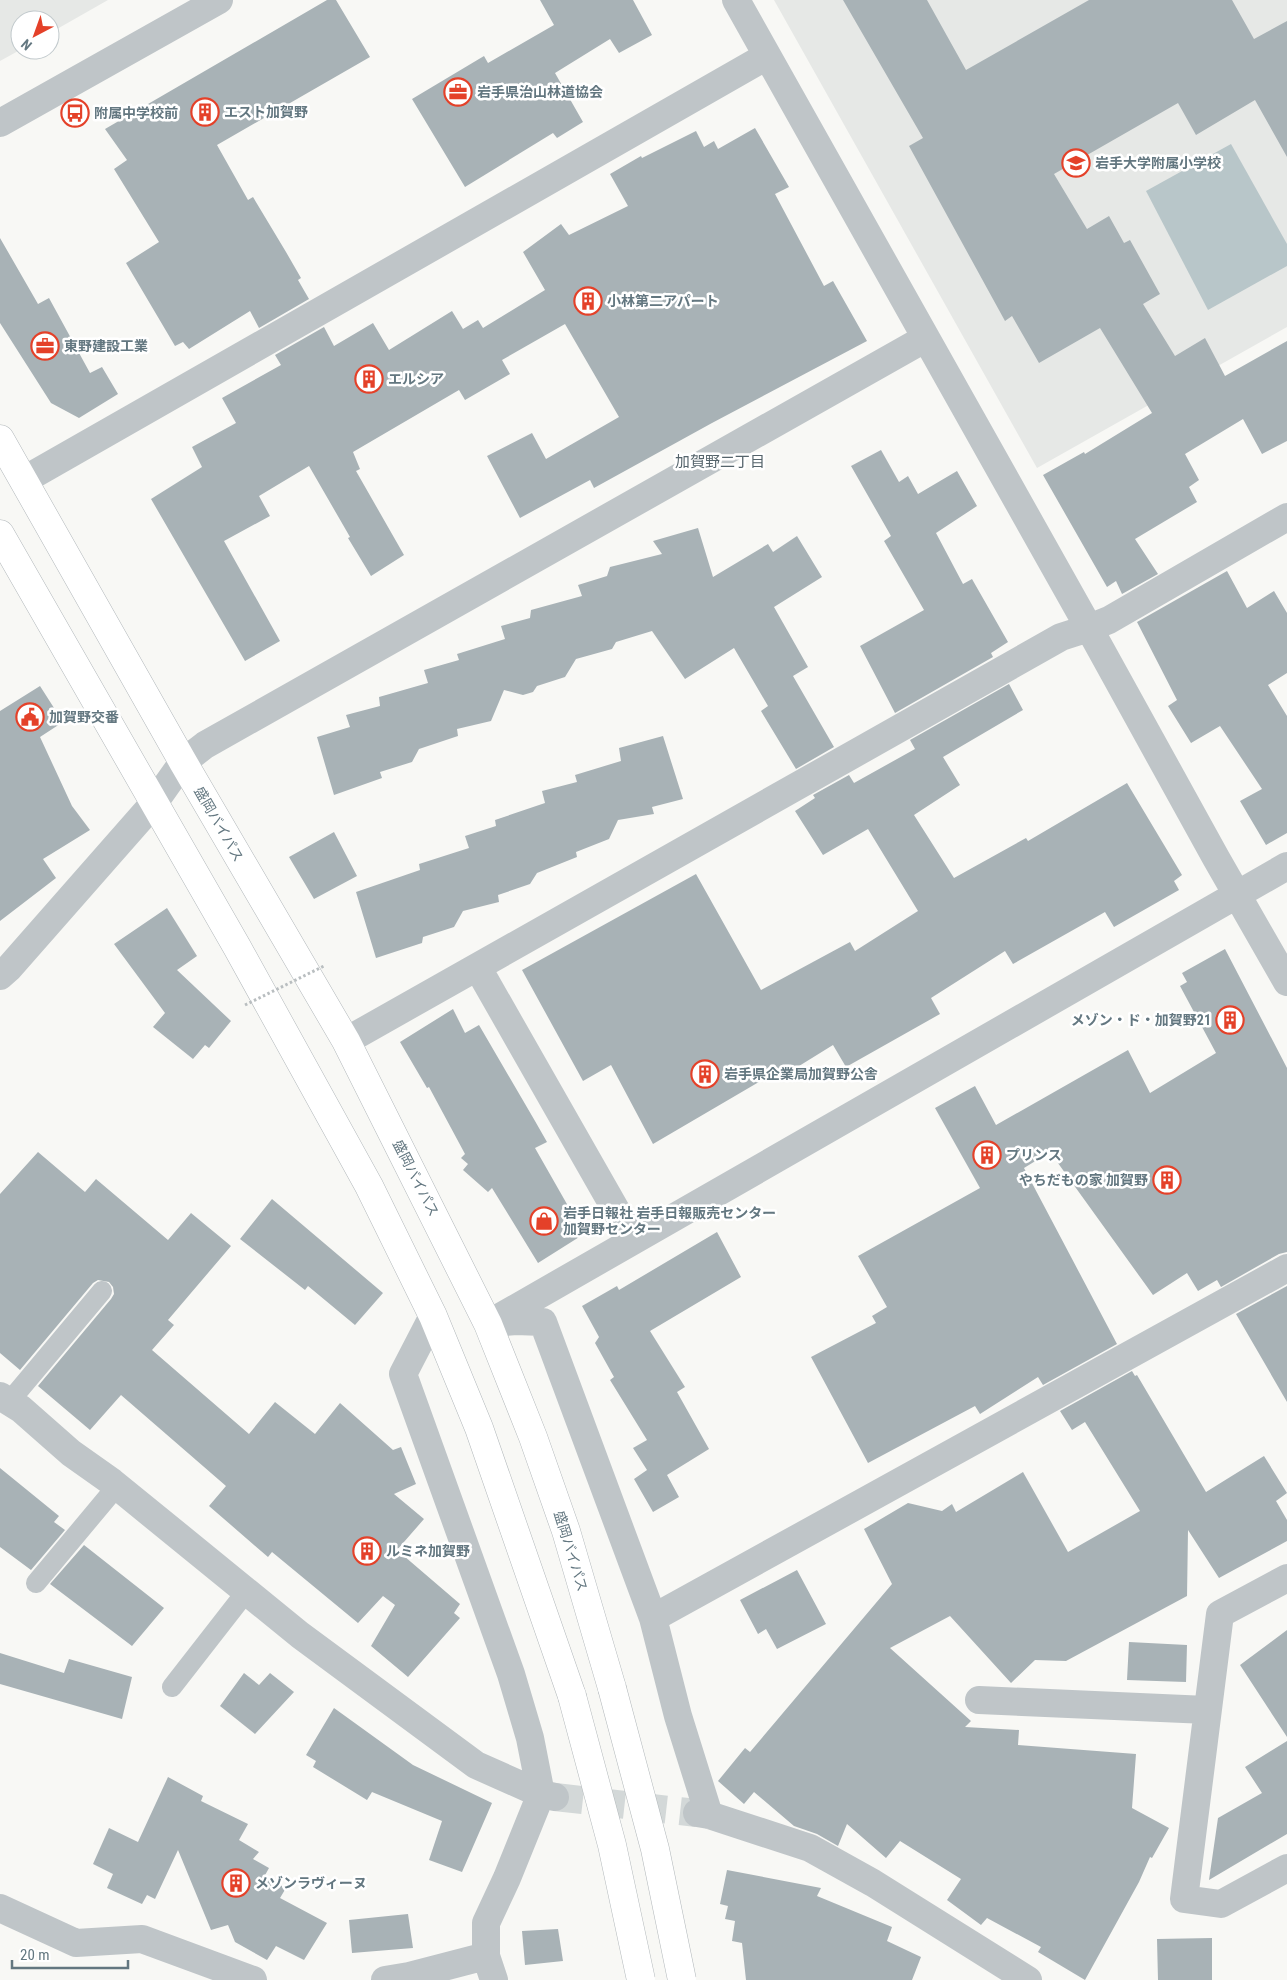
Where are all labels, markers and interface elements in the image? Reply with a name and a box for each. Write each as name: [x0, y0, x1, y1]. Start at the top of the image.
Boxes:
north arrow: [10, 10, 60, 60]
text: N: [18, 36, 35, 54]
office icon: 岩手県治山林道協会: [443, 77, 473, 107]
place label: 岩手県治山林道協会: [477, 84, 603, 100]
building icon: エスト加賀野: [190, 97, 220, 127]
bus stop icon: 附属中学校前: [60, 98, 90, 128]
place label: エスト加賀野: [224, 104, 308, 120]
place label: 附属中学校前: [94, 105, 178, 121]
school or university icon: 岩手大学附属小学校: [1061, 148, 1091, 178]
place label: 岩手大学附属小学校: [1095, 155, 1221, 171]
building icon: 小林第二アパート: [573, 286, 603, 316]
place label: 小林第二アパート: [607, 293, 719, 309]
office icon: 東野建設工業: [30, 331, 60, 361]
place label: 東野建設工業: [64, 338, 148, 354]
building icon: エルシア: [354, 364, 384, 394]
place label: エルシア: [388, 371, 444, 387]
district label: 加賀野二丁目: [675, 453, 765, 471]
public building icon: 加賀野交番: [15, 702, 45, 732]
place label: 加賀野交番: [49, 709, 119, 725]
street label: 盛岡バイパス: [191, 784, 247, 864]
building icon: メゾン・ド・加賀野21: [1215, 1005, 1245, 1035]
place label: メゾン・ド・加賀野21: [1071, 1012, 1211, 1028]
building icon: 岩手県企業局加賀野公舎: [690, 1059, 720, 1089]
place label: 岩手県企業局加賀野公舎: [724, 1066, 878, 1082]
street label: 盛岡バイパス: [390, 1137, 442, 1219]
building icon: プリンス: [972, 1140, 1002, 1170]
place label: プリンス: [1006, 1147, 1062, 1163]
building icon: やちだもの家 加賀野: [1152, 1165, 1182, 1195]
place label: やちだもの家 加賀野: [1019, 1172, 1148, 1188]
place label: 岩手日報社 岩手日報販売センター 加賀野センター: [563, 1205, 776, 1237]
shop icon: 岩手日報社 岩手日報販売センター 加賀野センター: [529, 1206, 559, 1236]
street label: 盛岡バイパス: [551, 1509, 591, 1593]
building icon: ルミネ加賀野: [352, 1536, 382, 1566]
place label: ルミネ加賀野: [386, 1543, 470, 1559]
building icon: メゾンラヴィーヌ: [221, 1868, 251, 1898]
place label: メゾンラヴィーヌ: [255, 1875, 367, 1891]
scale bar: [12, 1938, 129, 1970]
text: 20 m: [20, 1946, 50, 1964]

